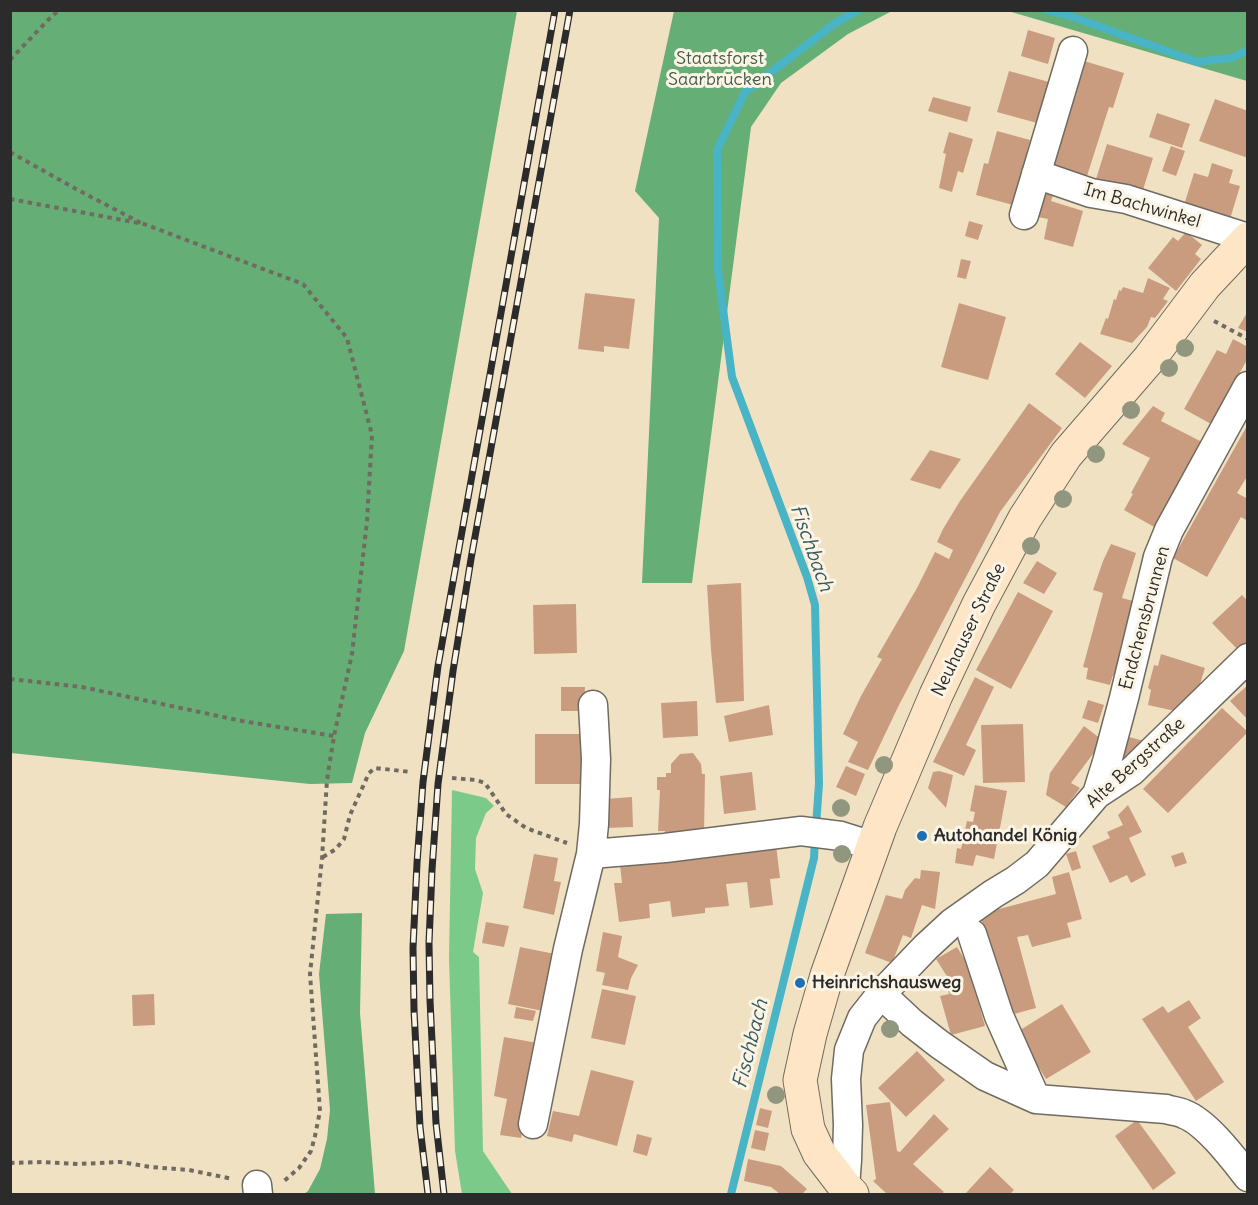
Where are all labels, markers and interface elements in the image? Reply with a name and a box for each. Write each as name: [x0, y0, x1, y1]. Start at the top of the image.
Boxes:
park label: Staatsforst Saarbrücken: [668, 48, 772, 90]
street label: Im Bachwinkel: [1081, 179, 1203, 233]
water label: Fischbach: [784, 501, 838, 595]
street label: Endchensbrunnen: [1115, 544, 1175, 692]
street label: Neuhauser Straße: [927, 560, 1011, 700]
street label: Alte Bergstraße: [1082, 713, 1190, 813]
place label: Autohandel König: [934, 825, 1077, 847]
marker: Autohandel König: [915, 829, 929, 843]
place label: Heinrichshausweg: [812, 972, 961, 994]
marker: Heinrichshausweg: [793, 976, 807, 990]
water label: Fischbach: [728, 997, 774, 1091]

